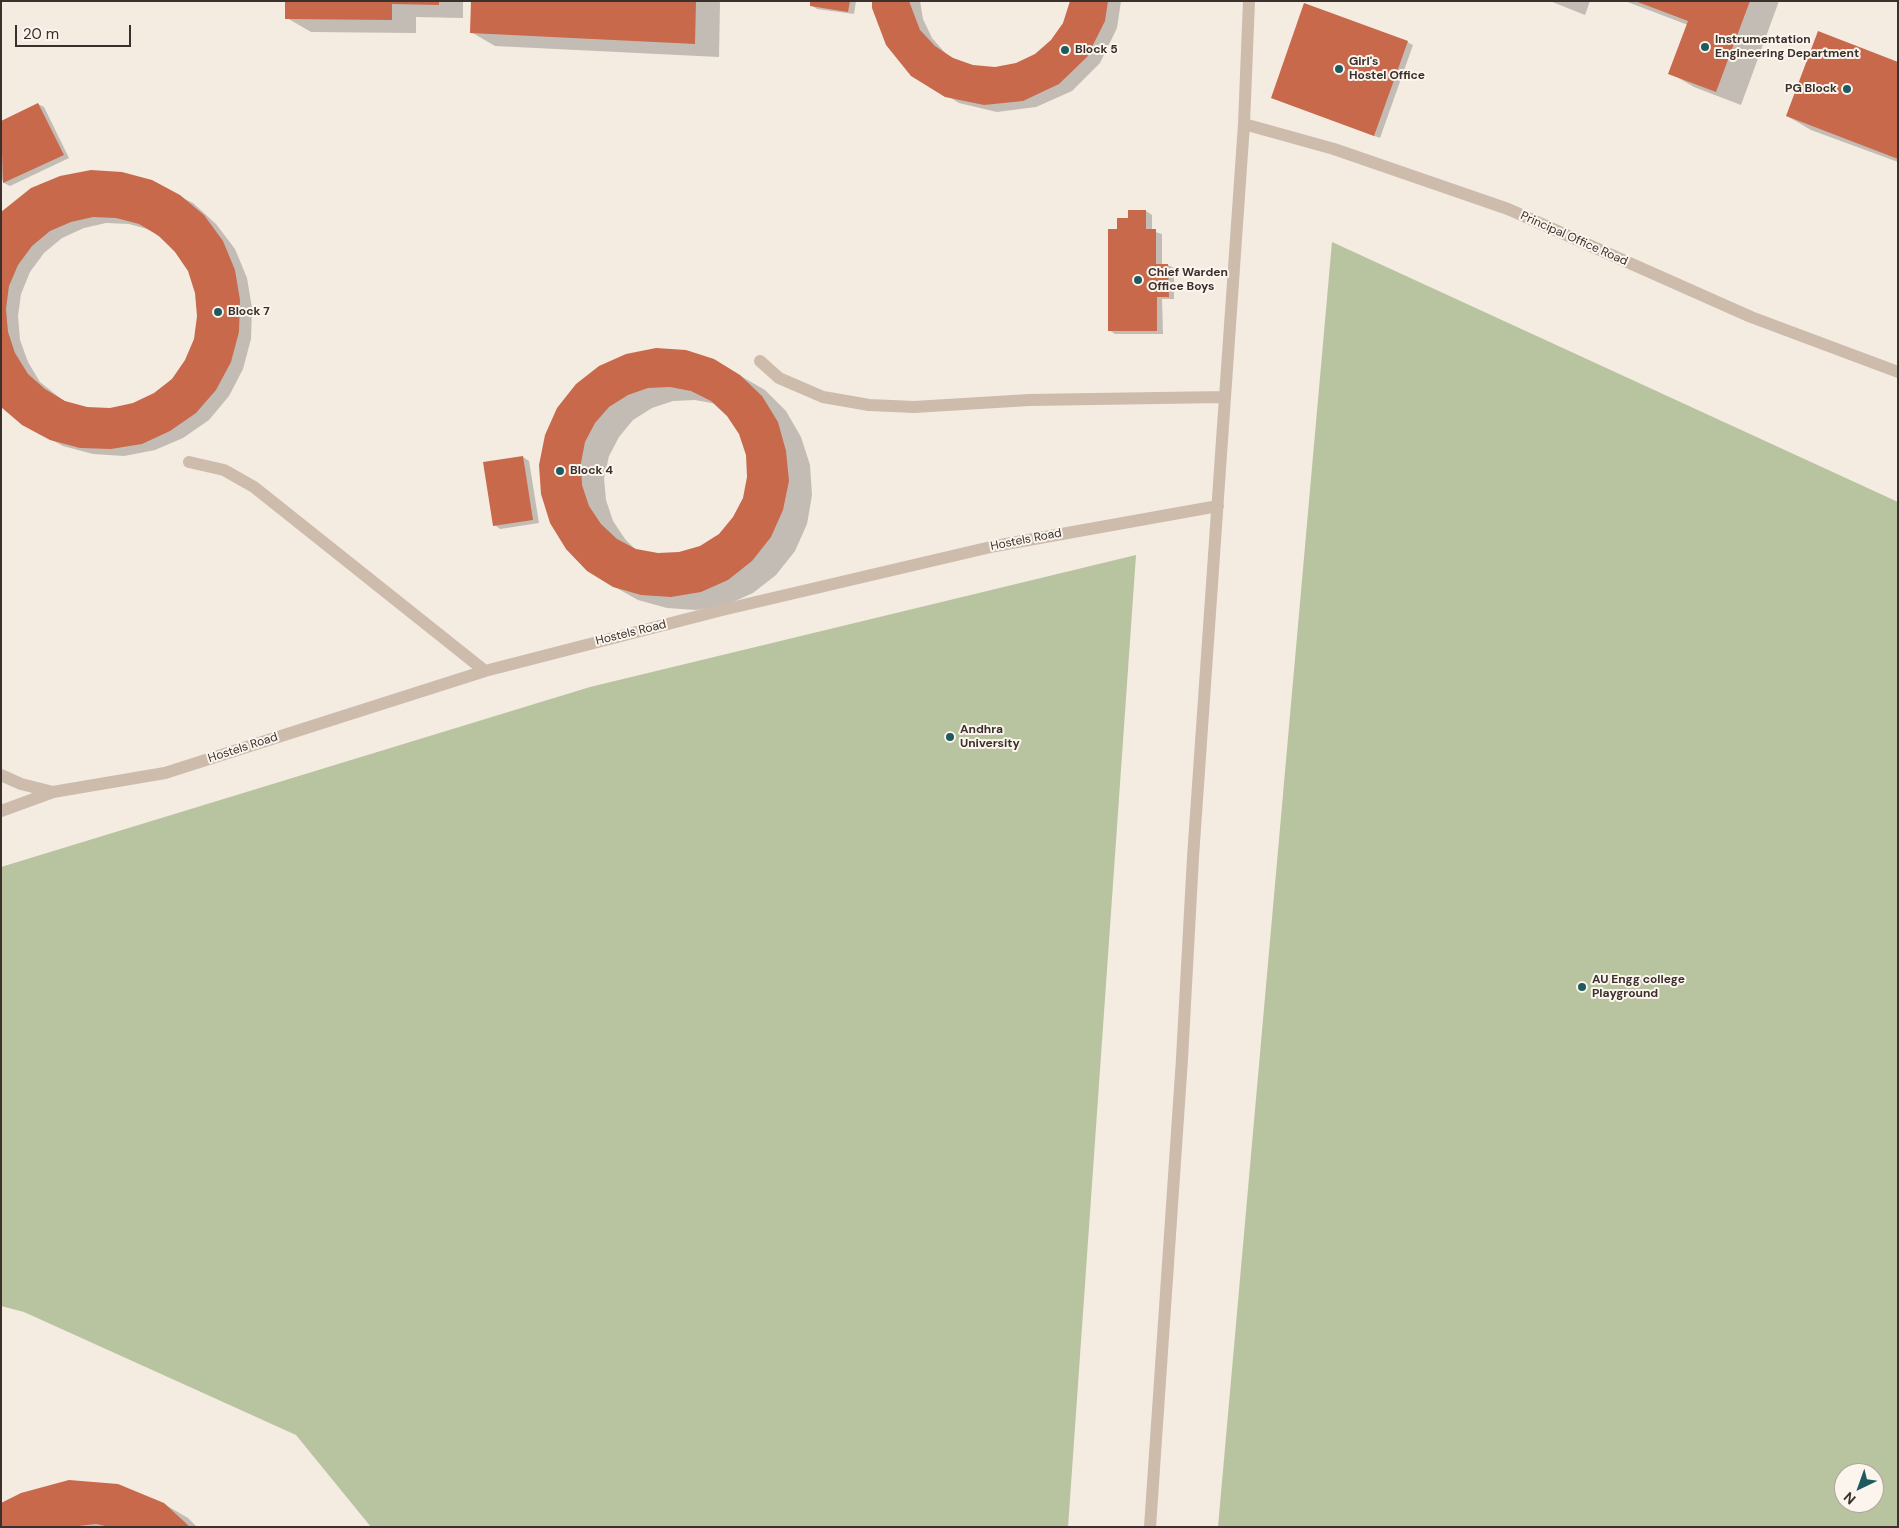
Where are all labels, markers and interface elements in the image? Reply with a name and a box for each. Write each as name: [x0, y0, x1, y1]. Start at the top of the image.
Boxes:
scale bar: [18, 15, 134, 47]
text: 20 m: [23, 24, 59, 44]
place label: Instrumentation Engineering Department: [1715, 33, 1859, 61]
marker: Instrumentation Engineering Department: [1699, 41, 1711, 53]
place label: Block 5: [1075, 43, 1118, 57]
marker: Block 5: [1059, 44, 1071, 56]
place label: Girl's Hostel Office: [1349, 55, 1425, 83]
marker: Girl's Hostel Office: [1333, 63, 1345, 75]
place label: PG Block: [1785, 82, 1837, 96]
marker: PG Block: [1841, 83, 1853, 95]
street label: Principal Office Road: [1518, 209, 1630, 269]
place label: Chief Warden Office Boys: [1148, 266, 1228, 294]
marker: Chief Warden Office Boys: [1132, 274, 1144, 286]
place label: Block 7: [228, 305, 270, 319]
marker: Block 7: [212, 306, 224, 318]
place label: Block 4: [570, 464, 613, 478]
marker: Block 4: [554, 465, 566, 477]
street label: Hostels Road: [989, 526, 1063, 554]
street label: Hostels Road: [594, 617, 668, 649]
place label: Andhra University: [960, 723, 1020, 751]
street label: Hostels Road: [206, 730, 280, 766]
marker: Andhra University: [944, 731, 956, 743]
place label: AU Engg college Playground: [1592, 973, 1685, 1001]
marker: AU Engg college Playground: [1576, 981, 1588, 993]
north arrow: [1834, 1463, 1884, 1513]
text: N: [1840, 1488, 1859, 1509]

